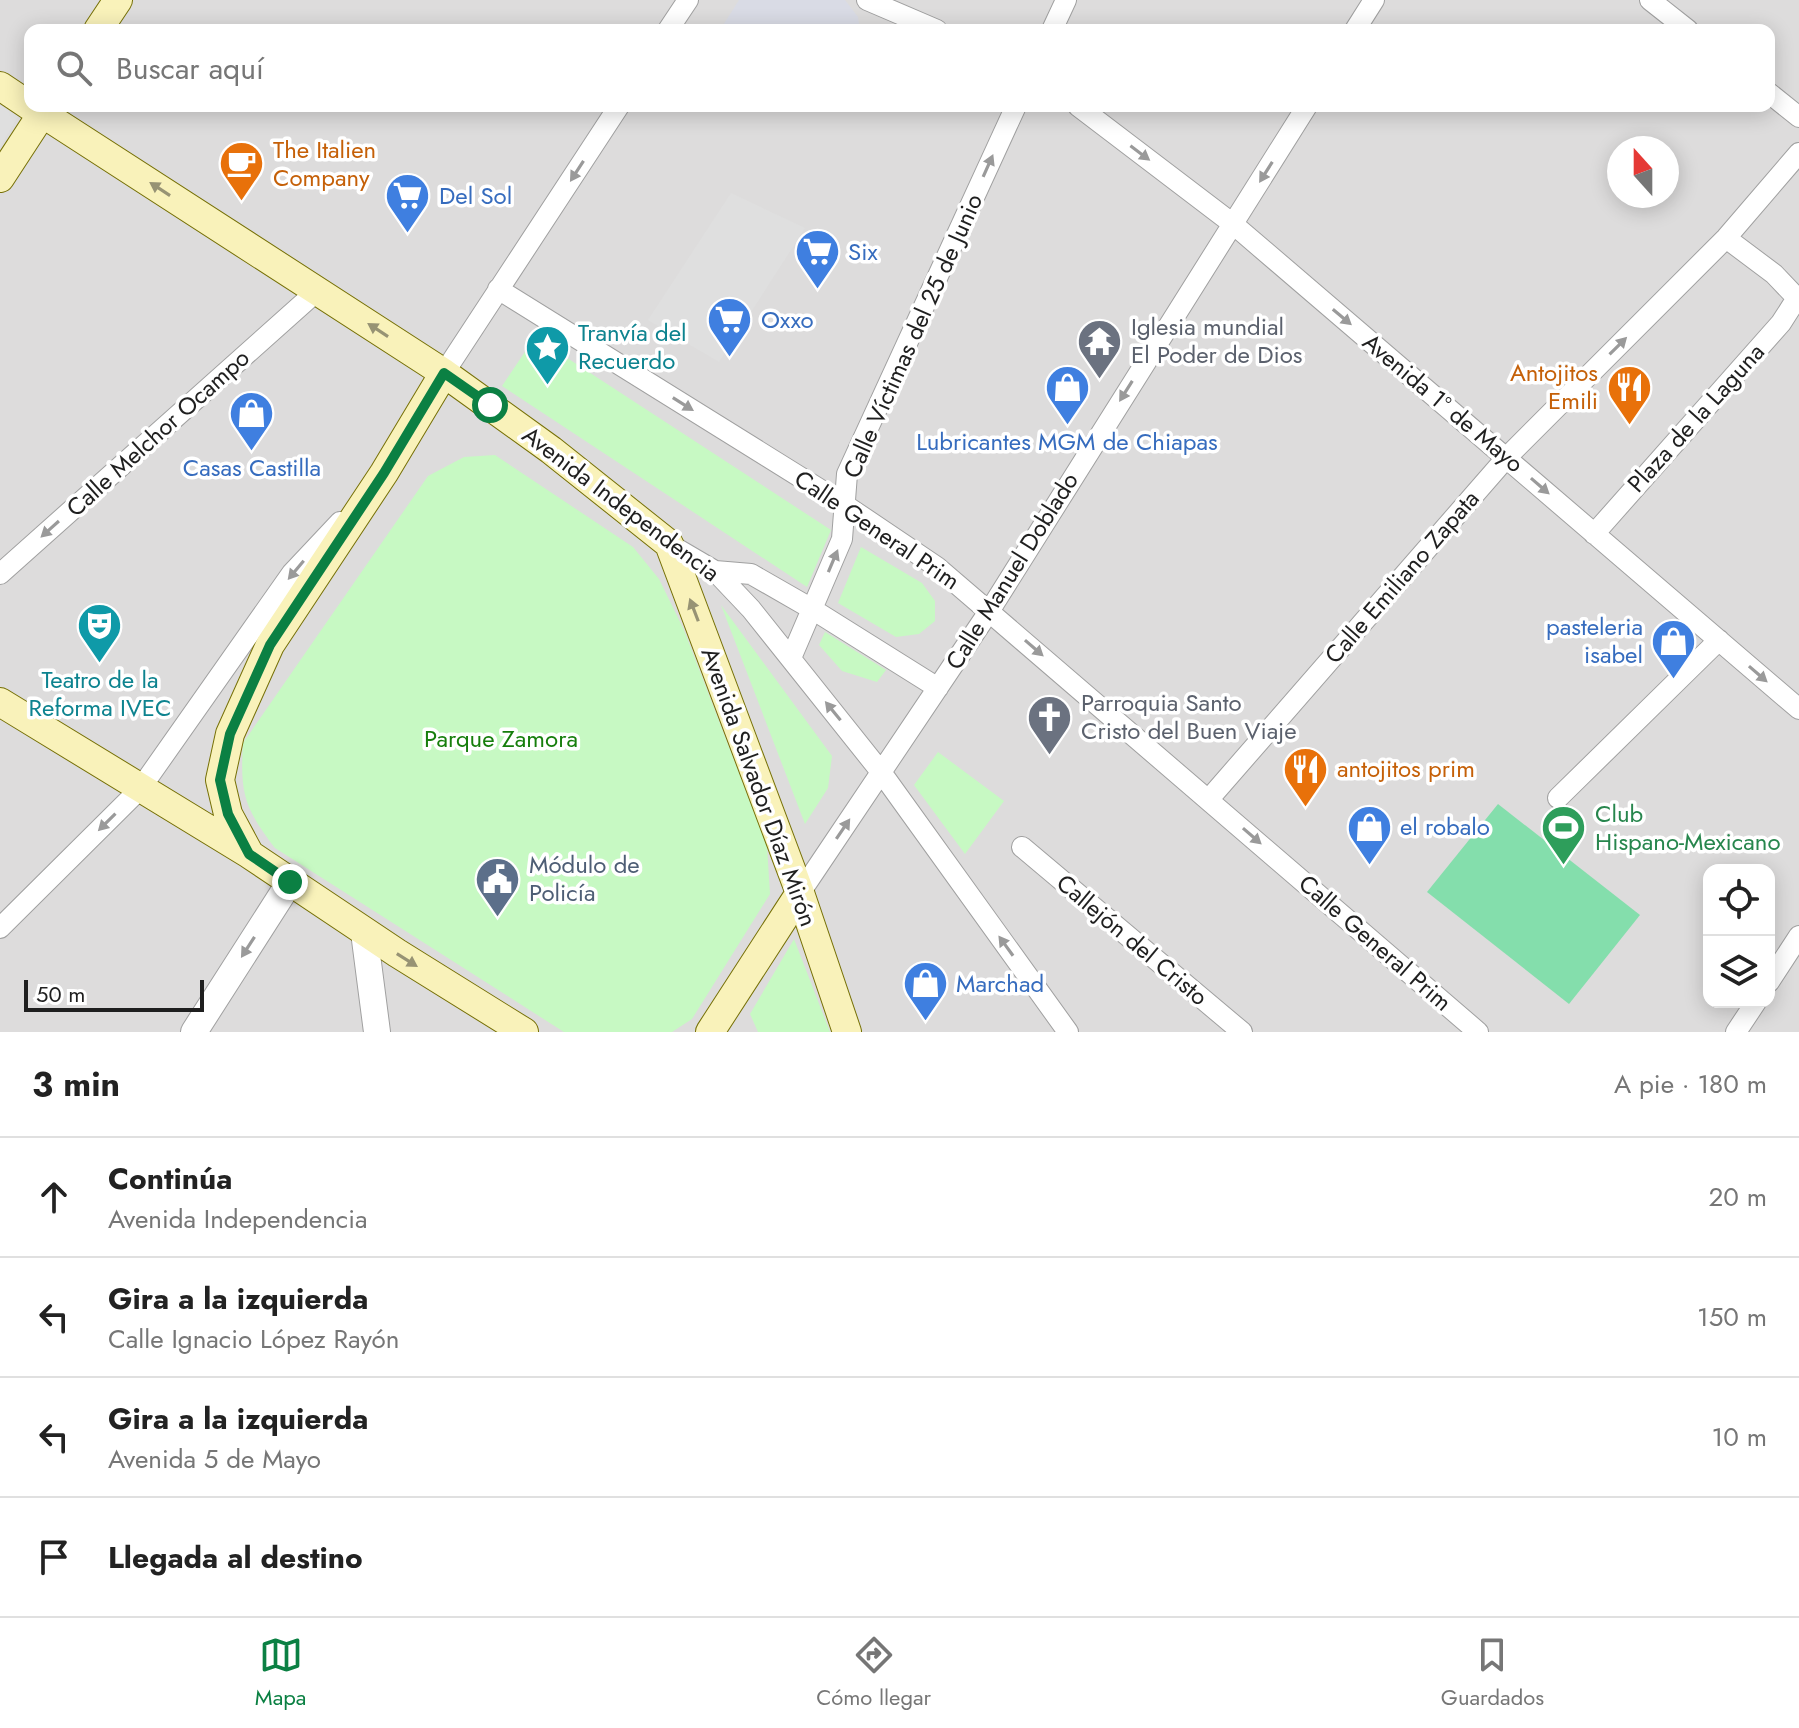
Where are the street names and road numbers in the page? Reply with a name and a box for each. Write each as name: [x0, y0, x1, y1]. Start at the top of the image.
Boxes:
street label: Calle Víctimas del 25 de Junio: [834, 188, 991, 484]
street label: Avenida 1º de Mayo: [1355, 325, 1531, 480]
street label: Plaza de la Laguna: [1619, 335, 1772, 500]
street label: Calle Melchor Ocampo: [58, 341, 257, 525]
street label: Avenida Independencia: [515, 418, 727, 590]
street label: Calle General Prim: [788, 461, 967, 598]
street label: Calle Manuel Doblado: [937, 465, 1087, 676]
street label: Calle Emiliano Zapata: [1316, 482, 1487, 671]
street label: Avenida Salvador Díaz Mirón: [693, 642, 826, 931]
street label: Callejón del Cristo: [1049, 866, 1216, 1014]
street label: Calle General Prim: [1291, 866, 1460, 1019]

